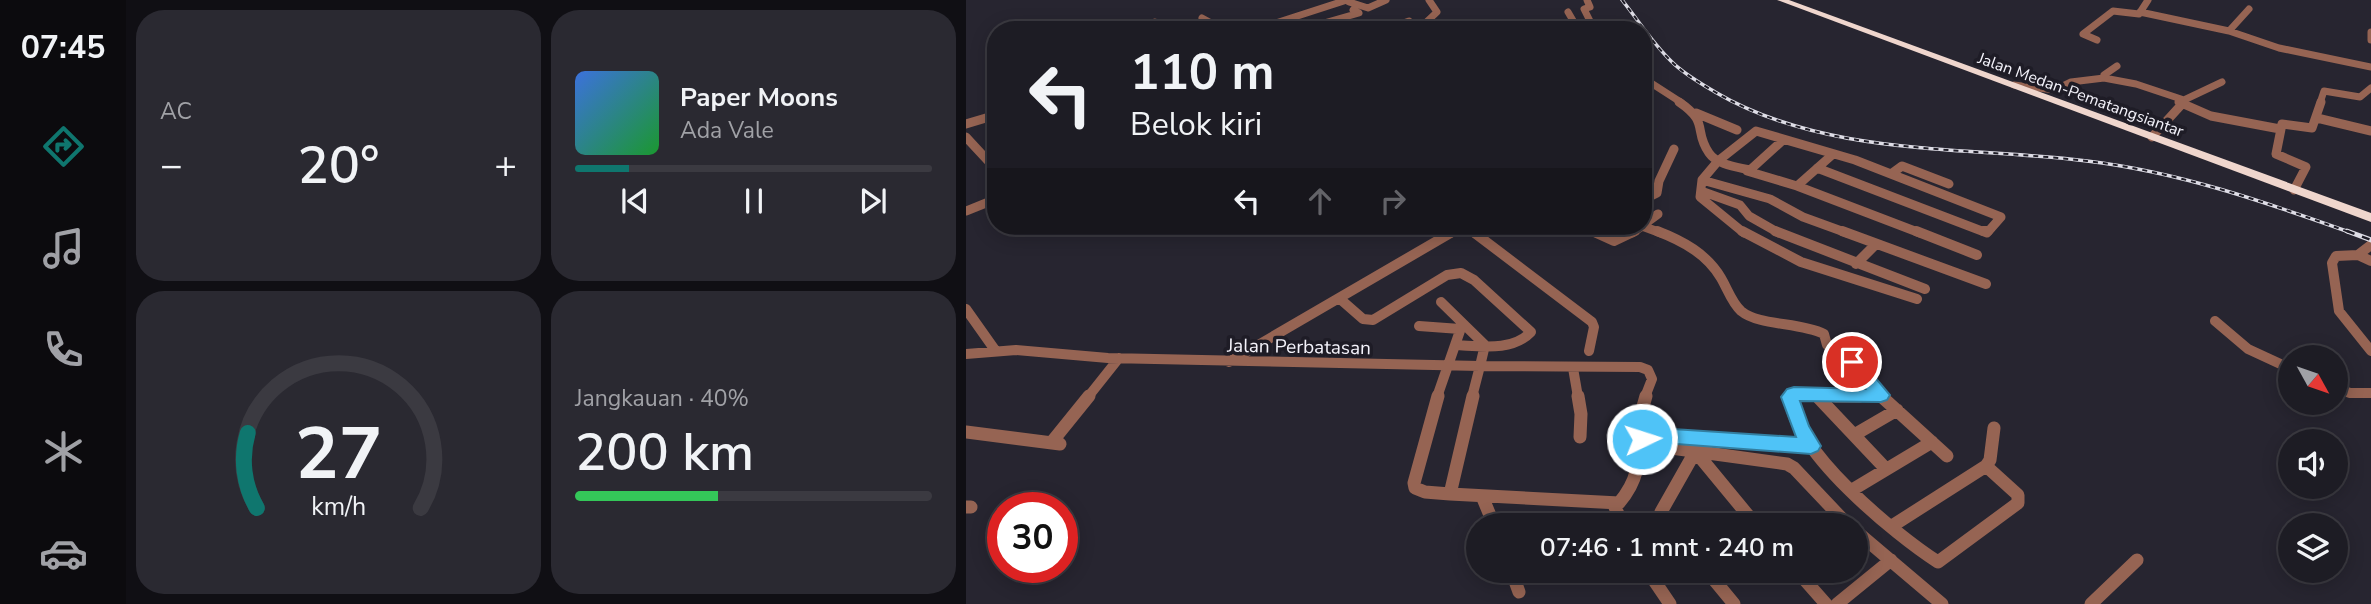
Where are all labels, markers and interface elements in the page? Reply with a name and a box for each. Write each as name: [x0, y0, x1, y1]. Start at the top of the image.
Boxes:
text: 07:45: [21, 26, 105, 69]
text: 110 m: [1130, 39, 1274, 106]
street label: Jalan Medan-Pematangsiantar: [1974, 47, 2187, 143]
icon: left: [1015, 49, 1106, 140]
text: Paper Moons: [680, 80, 838, 115]
text: AC: [160, 96, 192, 127]
text: Belok kiri: [1130, 103, 1262, 146]
text: Ada Vale: [680, 115, 774, 146]
icon: directions: [39, 122, 88, 171]
text: 20°: [298, 130, 379, 201]
text: −: [160, 140, 183, 191]
text: +: [494, 140, 517, 191]
icon: previous: [616, 182, 654, 220]
icon: pause: [735, 182, 773, 220]
icon: next: [854, 182, 892, 220]
icon: left: [1228, 182, 1266, 220]
icon: ahead: [1301, 182, 1339, 220]
icon: right: [1374, 182, 1412, 220]
icon: music: [39, 224, 88, 273]
icon: phone: [39, 325, 88, 374]
pin: [1822, 332, 1882, 392]
street label: Jalan Perbatasan: [1226, 333, 1371, 361]
icon: arrive: [1833, 343, 1871, 381]
north arrow: [2278, 345, 2348, 415]
map controls: [2278, 345, 2348, 583]
text: Jangkauan · 40%: [575, 383, 749, 414]
position arrow: [1605, 402, 1679, 476]
text: 27: [295, 405, 382, 505]
text: 200 km: [575, 417, 754, 488]
icon: climate: [39, 427, 88, 476]
button: sound: [2278, 429, 2348, 499]
text: km/h: [311, 490, 366, 524]
speed limit sign: 30: [987, 492, 1078, 583]
button: layers: [2278, 513, 2348, 583]
icon: car: [39, 529, 88, 578]
text: 07:46 · 1 mnt · 240 m: [1540, 530, 1794, 565]

